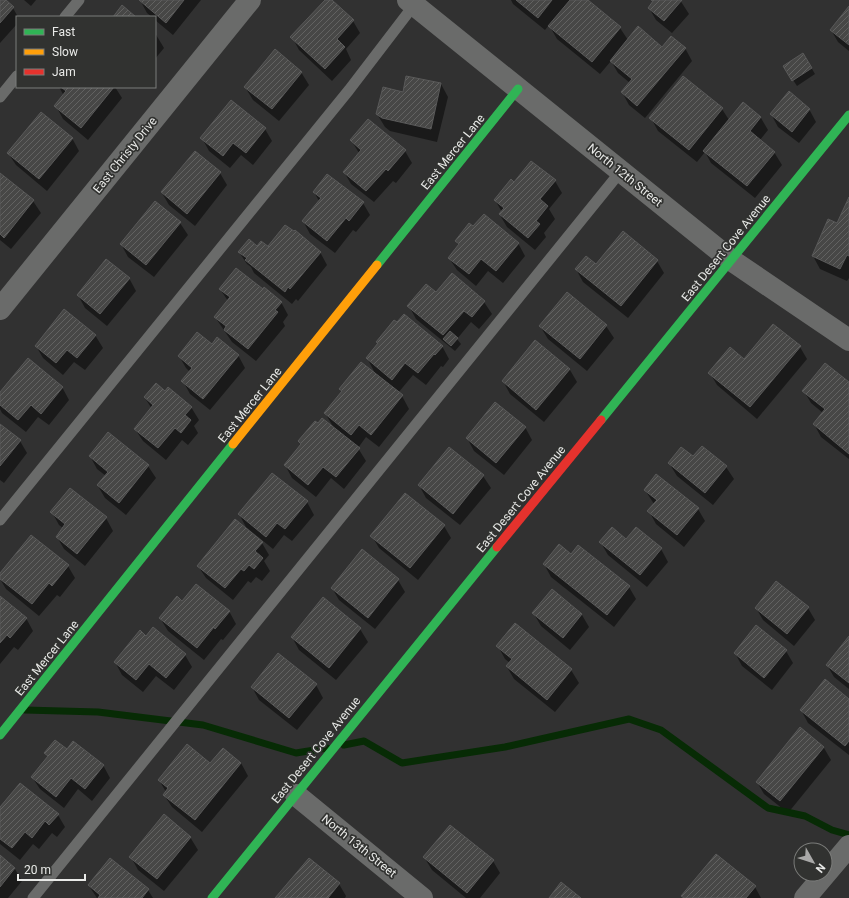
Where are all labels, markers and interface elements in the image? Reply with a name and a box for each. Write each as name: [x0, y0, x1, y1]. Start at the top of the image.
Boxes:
legend: [16, 16, 156, 88]
text: Fast: [52, 25, 75, 39]
text: Slow: [52, 45, 78, 59]
text: Jam: [52, 65, 76, 79]
street label: East Mercer Lane: [418, 111, 488, 193]
street label: East Christy Drive: [90, 114, 160, 196]
street label: North 12th Street: [585, 141, 665, 209]
street label: East Desert Cove Avenue: [679, 192, 773, 304]
street label: East Mercer Lane: [215, 364, 285, 446]
street label: East Desert Cove Avenue: [474, 443, 568, 555]
street label: East Mercer Lane: [12, 617, 82, 699]
street label: East Desert Cove Avenue: [269, 694, 363, 806]
street label: North 13th Street: [319, 812, 399, 880]
north arrow: [793, 842, 833, 882]
scale bar: [18, 856, 85, 882]
text: N: [813, 861, 828, 875]
text: 20 m: [24, 863, 51, 877]

